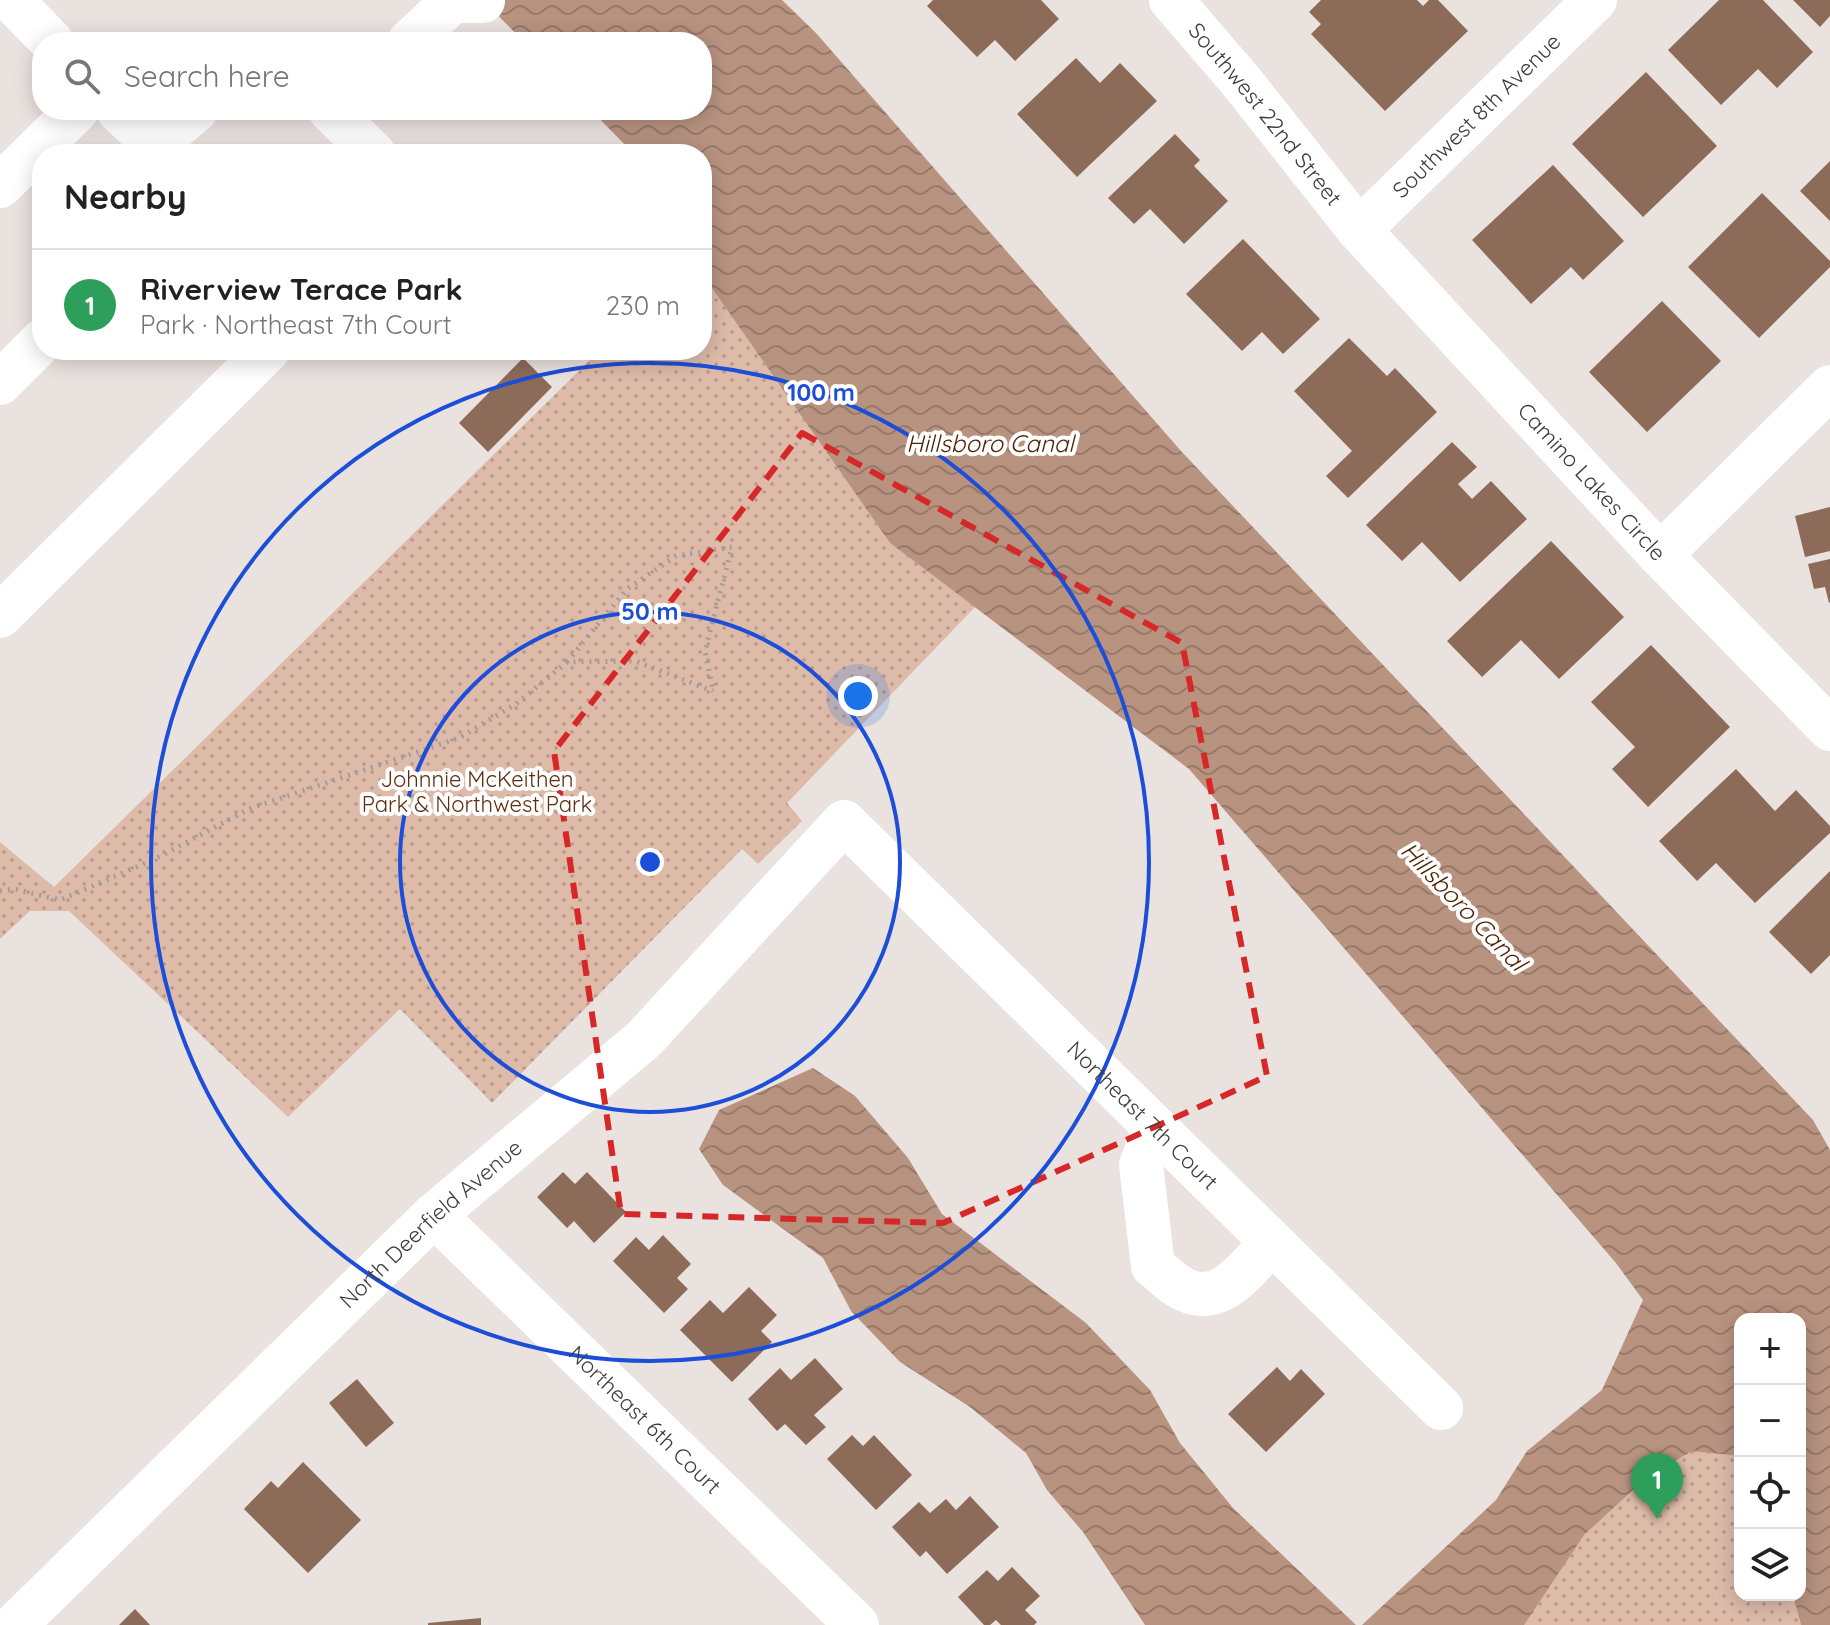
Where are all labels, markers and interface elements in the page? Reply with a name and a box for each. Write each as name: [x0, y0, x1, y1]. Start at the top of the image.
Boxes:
street label: Southwest 22nd Street: [1183, 17, 1348, 211]
street label: Southwest 8th Avenue: [1386, 27, 1566, 204]
search box: [32, 32, 712, 120]
icon: search: [60, 54, 104, 98]
text: Search here: [124, 57, 290, 95]
text: Nearby: [64, 175, 187, 218]
text: Riverview Terace Park: [140, 270, 463, 308]
text: 1: [85, 289, 95, 322]
text: 230 m: [606, 289, 680, 322]
text: Park · Northeast 7th Court: [140, 308, 452, 341]
text: 100 m: [787, 377, 855, 407]
street label: Camino Lakes Circle: [1512, 397, 1672, 566]
water label: Hillsboro Canal: [906, 428, 1076, 458]
text: 50 m: [621, 596, 679, 626]
your location: [838, 676, 878, 716]
park label: Johnnie McKeithen Park & Northwest Park: [362, 765, 592, 818]
water label: Hillsboro Canal: [1395, 835, 1535, 979]
centre of rings: [636, 848, 664, 876]
street label: Northeast 7th Court: [1061, 1035, 1224, 1196]
street label: North Deerfield Avenue: [333, 1133, 528, 1314]
map controls: [1734, 1313, 1806, 1601]
button: +: [1734, 1313, 1806, 1385]
street label: Northeast 6th Court: [563, 1339, 727, 1500]
button: −: [1734, 1385, 1806, 1457]
pin: 1: [1631, 1453, 1683, 1519]
button: locate: [1734, 1457, 1806, 1529]
button: layers: [1734, 1529, 1806, 1601]

